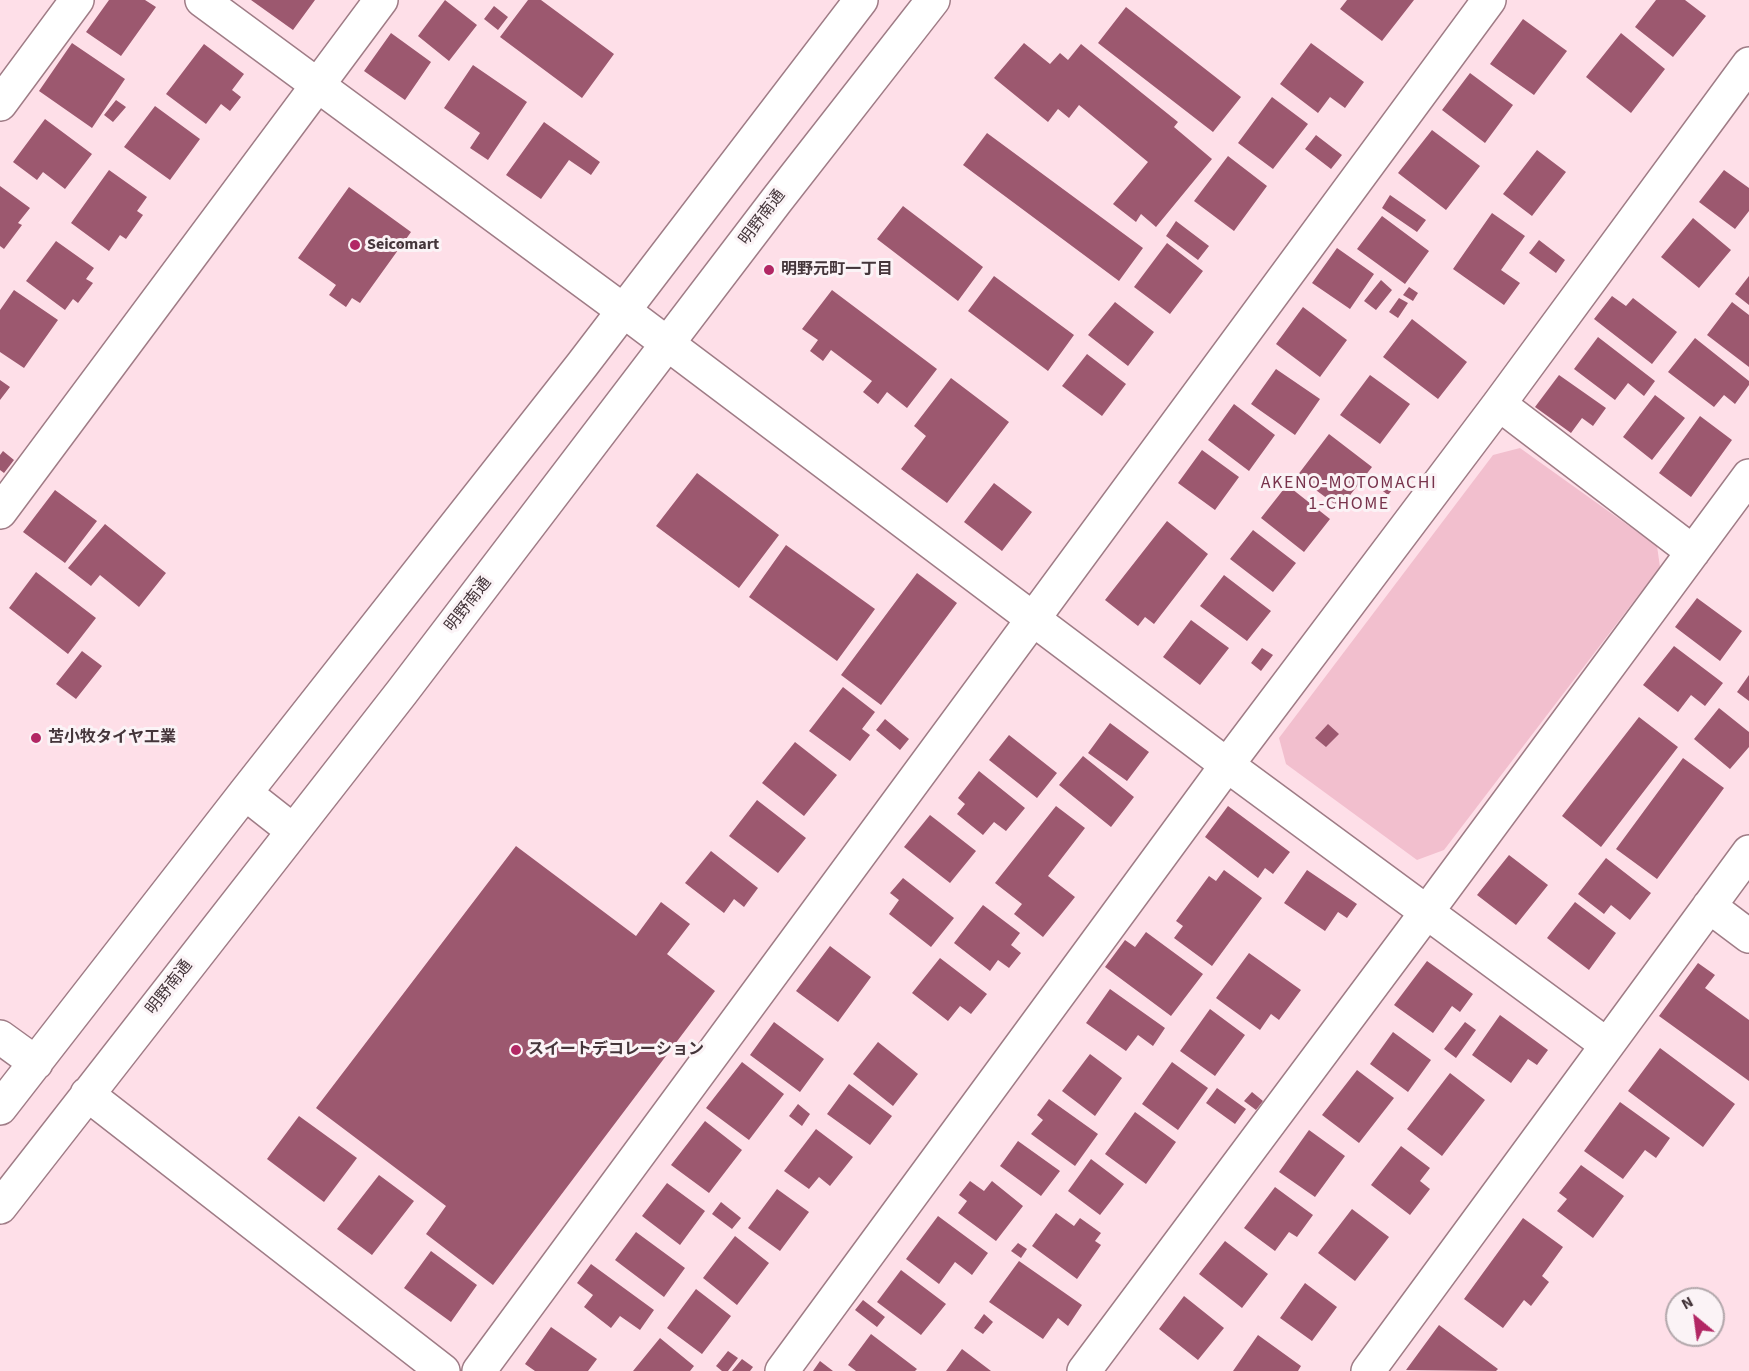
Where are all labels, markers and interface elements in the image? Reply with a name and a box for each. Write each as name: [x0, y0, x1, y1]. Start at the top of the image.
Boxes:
street label: 明野南通: [736, 187, 790, 249]
place label: Seicomart: [367, 235, 439, 255]
marker: Seicomart: [348, 238, 362, 252]
place label: 明野元町一丁目: [781, 260, 893, 280]
marker: 明野元町一丁目: [762, 263, 776, 277]
district label: AKENO-MOTOMACHI 1-CHOME: [1261, 473, 1437, 516]
street label: 明野南通: [442, 574, 496, 636]
place label: 苫小牧タイヤ工業: [48, 728, 176, 748]
marker: 苫小牧タイヤ工業: [29, 731, 43, 745]
street label: 明野南通: [143, 957, 197, 1019]
place label: スイートデコレーション: [528, 1040, 704, 1060]
marker: スイートデコレーション: [509, 1043, 523, 1057]
north arrow: [1665, 1287, 1725, 1347]
text: N: [1677, 1291, 1697, 1315]

